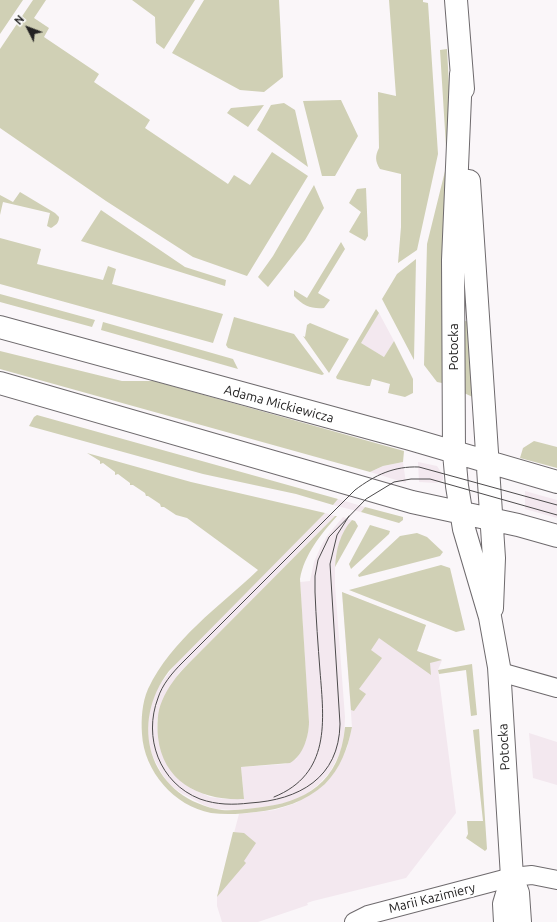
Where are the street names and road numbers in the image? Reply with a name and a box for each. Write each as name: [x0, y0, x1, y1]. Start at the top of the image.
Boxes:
street label: Potocka: [446, 323, 462, 371]
street label: Adama Mickiewicza: [222, 382, 336, 426]
street label: Potocka: [495, 723, 513, 771]
street label: Marii Kazimiery: [387, 880, 477, 916]

